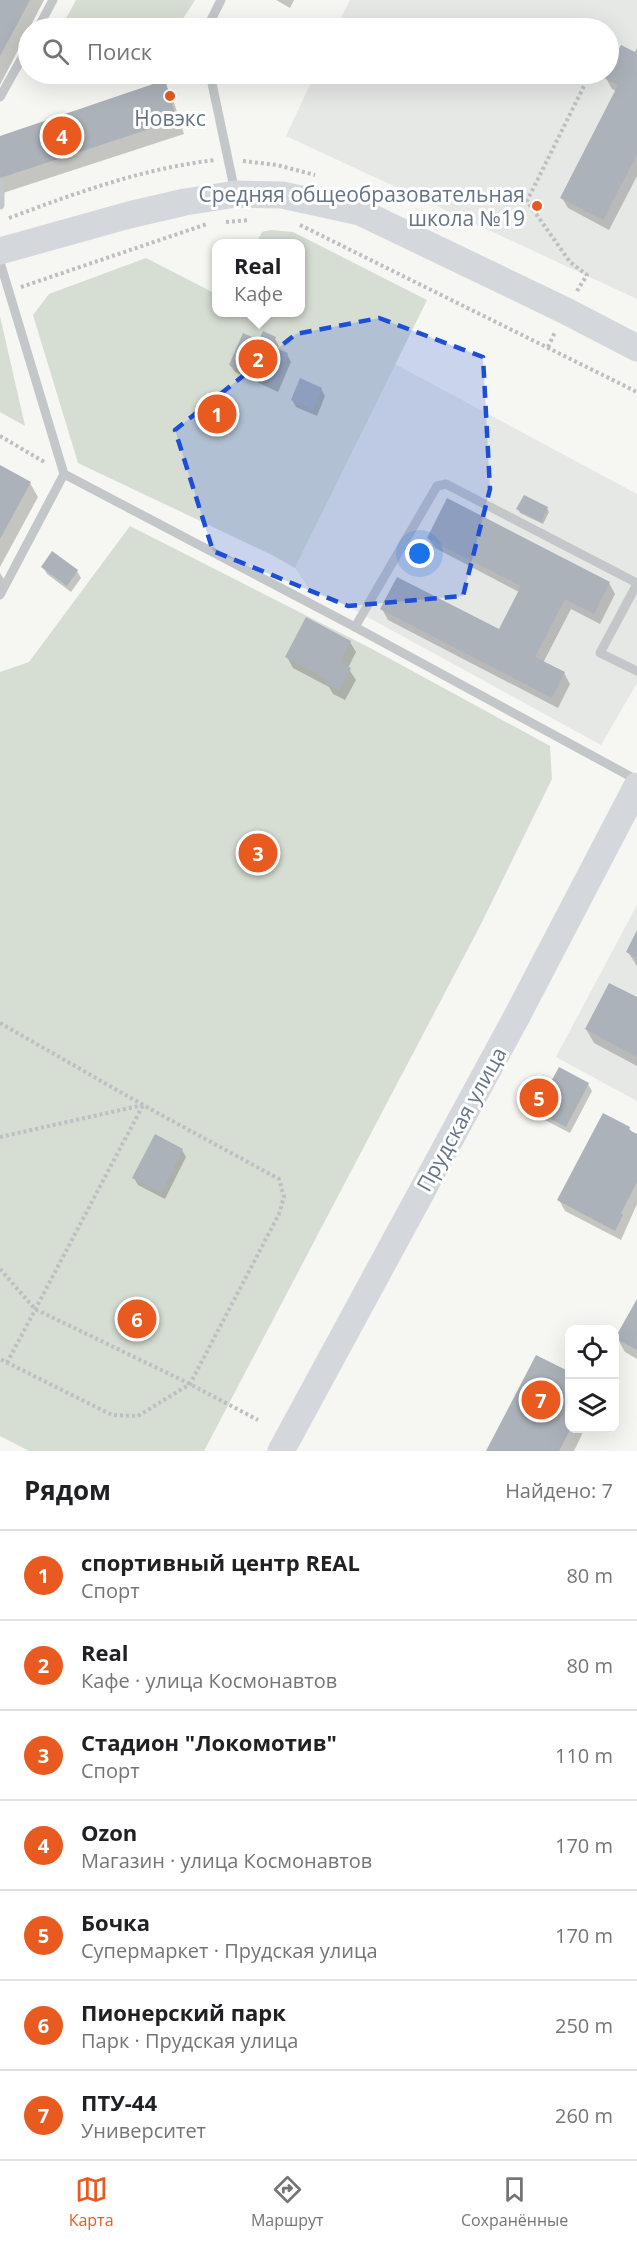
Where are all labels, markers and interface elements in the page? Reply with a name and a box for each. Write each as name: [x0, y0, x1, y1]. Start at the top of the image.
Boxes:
search box: [18, 18, 619, 84]
icon: search: [39, 35, 72, 68]
text: Поиск: [87, 36, 152, 66]
marker: Новэкс: [163, 89, 177, 103]
place label: Новэкс: [134, 104, 206, 132]
pin: 4: [42, 114, 82, 158]
place label: Средняя общеобразовательная школа №19: [198, 180, 525, 232]
marker: Средняя общеобразовательная школа №19: [530, 199, 544, 213]
popup: [212, 239, 305, 317]
text: Real: [234, 250, 282, 280]
text: Кафе: [234, 280, 283, 307]
pin: 2: [238, 336, 278, 382]
pin: 1: [198, 392, 236, 436]
your location: [405, 539, 434, 568]
pin: 3: [238, 830, 278, 876]
street label: Прудская улица: [410, 1042, 512, 1196]
pin: 5: [520, 1076, 558, 1120]
pin: 6: [118, 1296, 156, 1342]
map controls: [565, 1325, 619, 1433]
button: locate: [565, 1325, 619, 1379]
pin: 7: [522, 1378, 560, 1422]
button: layers: [565, 1379, 619, 1433]
text: Рядом: [24, 1472, 111, 1508]
text: Найдено: 7: [505, 1477, 613, 1504]
text: спортивный центр REAL: [81, 1547, 360, 1577]
text: 1: [38, 1562, 49, 1589]
text: 80 m: [566, 1562, 613, 1589]
text: Спорт: [81, 1577, 140, 1604]
text: Real: [81, 1637, 129, 1667]
text: 2: [38, 1652, 49, 1679]
text: 80 m: [566, 1652, 613, 1679]
text: Кафе · улица Космонавтов: [81, 1667, 337, 1694]
text: Стадион "Локомотив": [81, 1727, 337, 1757]
text: 3: [38, 1742, 49, 1769]
text: 110 m: [555, 1742, 613, 1769]
text: Спорт: [81, 1757, 140, 1784]
text: Ozon: [81, 1817, 137, 1847]
text: 4: [38, 1832, 49, 1859]
text: 170 m: [555, 1832, 613, 1859]
text: Магазин · улица Космонавтов: [81, 1847, 372, 1874]
text: Бочка: [81, 1907, 150, 1937]
text: 5: [38, 1922, 49, 1949]
text: 170 m: [555, 1922, 613, 1949]
text: Супермаркет · Прудская улица: [81, 1937, 378, 1964]
text: Пионерский парк: [81, 1997, 286, 2027]
text: 6: [38, 2012, 49, 2039]
text: 250 m: [555, 2012, 613, 2039]
text: Парк · Прудская улица: [81, 2027, 298, 2054]
text: ПТУ-44: [81, 2087, 157, 2117]
text: 7: [38, 2102, 49, 2129]
text: 260 m: [555, 2102, 613, 2129]
text: Университет: [81, 2117, 206, 2144]
tab: Карта: [69, 2173, 114, 2231]
tab: Маршрут: [251, 2173, 324, 2231]
tab: Сохранённые: [461, 2173, 568, 2231]

